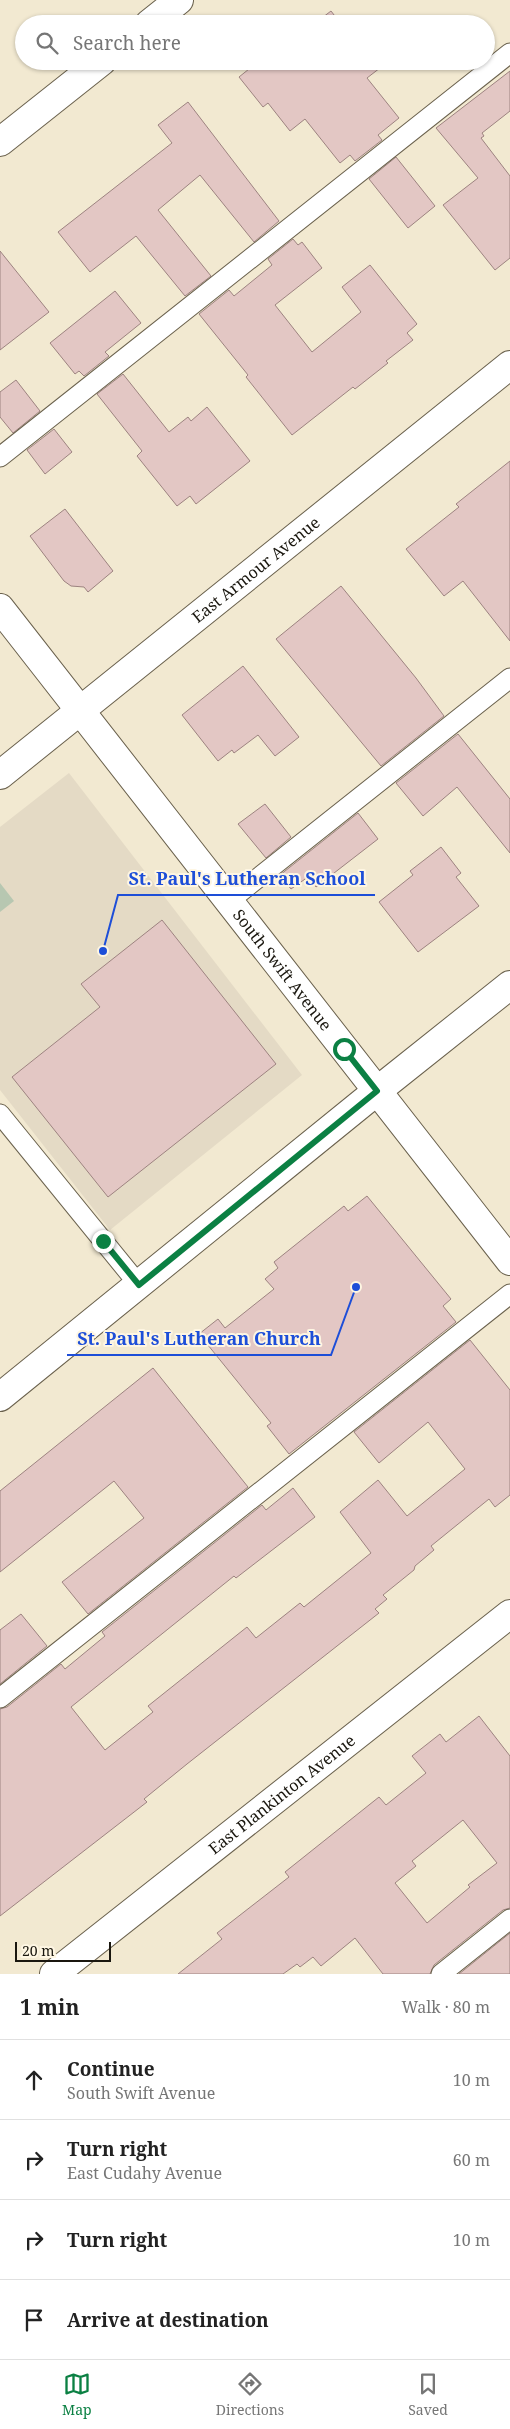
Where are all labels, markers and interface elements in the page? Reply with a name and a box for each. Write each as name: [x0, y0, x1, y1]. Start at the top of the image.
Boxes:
search box: [15, 15, 495, 70]
icon: search: [33, 29, 61, 57]
text: Search here: [73, 30, 181, 56]
street label: East Armour Avenue: [187, 511, 324, 628]
callout: St. Paul's Lutheran School: [118, 862, 375, 895]
text: St. Paul's Lutheran School: [128, 866, 366, 890]
street label: South Swift Avenue: [228, 904, 337, 1035]
route start: [333, 1038, 356, 1061]
route end: [92, 1230, 115, 1253]
callout: St. Paul's Lutheran Church: [67, 1322, 331, 1355]
text: St. Paul's Lutheran Church: [77, 1326, 321, 1350]
street label: East Plankinton Avenue: [204, 1729, 360, 1859]
scale bar: [15, 1939, 111, 1962]
text: 20 m: [22, 1941, 55, 1960]
text: 1 min: [20, 1993, 79, 2021]
text: Walk · 80 m: [402, 1996, 490, 2018]
text: Continue: [67, 2056, 155, 2082]
icon: ahead: [20, 2066, 48, 2094]
text: 10 m: [453, 2069, 490, 2091]
text: South Swift Avenue: [67, 2082, 215, 2104]
text: Turn right: [67, 2136, 167, 2162]
icon: right: [20, 2146, 48, 2174]
text: 60 m: [453, 2149, 490, 2171]
text: East Cudahy Avenue: [67, 2162, 222, 2184]
icon: right: [20, 2226, 48, 2254]
text: Turn right: [67, 2227, 167, 2253]
text: 10 m: [453, 2229, 490, 2251]
icon: arrive: [20, 2306, 48, 2334]
text: Arrive at destination: [67, 2307, 269, 2333]
tab: Map: [62, 2370, 92, 2419]
tab: Directions: [216, 2370, 284, 2419]
tab: Saved: [408, 2370, 448, 2419]

